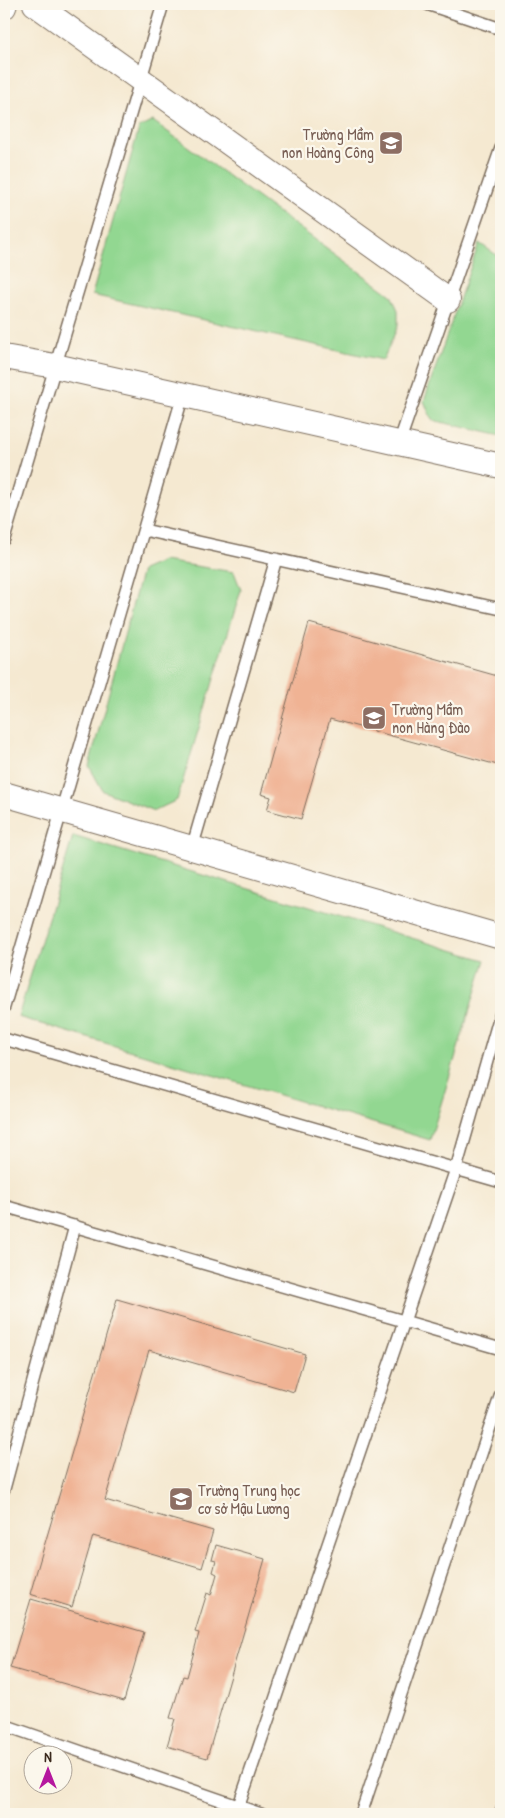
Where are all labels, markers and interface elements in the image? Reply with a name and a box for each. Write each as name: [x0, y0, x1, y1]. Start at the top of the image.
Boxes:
place label: Trường Mầm non Hoàng Công: [282, 123, 374, 163]
school or university icon: Trường Mầm non Hoàng Công: [378, 130, 404, 156]
place label: Trường Mầm non Hàng Đào: [392, 698, 470, 738]
school or university icon: Trường Mầm non Hàng Đào: [361, 705, 387, 731]
place label: Trường Trung học cơ sở Mậu Lương: [198, 1479, 301, 1519]
school or university icon: Trường Trung học cơ sở Mậu Lương: [168, 1486, 194, 1512]
north arrow: [22, 1746, 72, 1796]
text: N: [44, 1747, 52, 1766]

